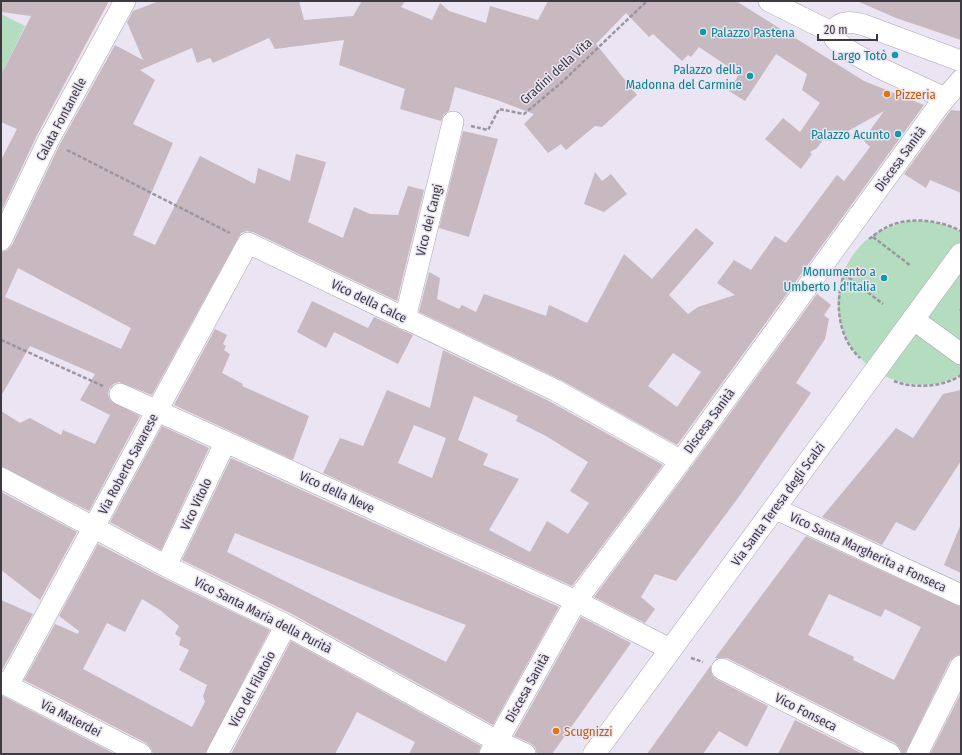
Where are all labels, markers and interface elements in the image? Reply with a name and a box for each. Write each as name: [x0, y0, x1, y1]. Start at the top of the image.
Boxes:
scale bar: [818, 16, 877, 42]
text: 20 m: [824, 23, 848, 37]
place label: Palazzo Pastena: [711, 25, 795, 40]
marker: Palazzo Pastena: [698, 27, 708, 37]
street label: Gradini della Vita: [517, 35, 595, 107]
place label: Largo Totò: [832, 48, 887, 63]
marker: Largo Totò: [890, 50, 900, 60]
place label: Palazzo della Madonna del Carmine: [626, 62, 742, 92]
marker: Palazzo della Madonna del Carmine: [745, 71, 755, 81]
street label: Calata Fontanelle: [33, 75, 89, 163]
place label: Pizzeria: [895, 87, 936, 102]
marker: Pizzeria: [882, 89, 892, 99]
street label: Discesa Sanità: [871, 124, 929, 194]
place label: Palazzo Acunto: [811, 127, 890, 142]
marker: Palazzo Acunto: [893, 129, 903, 139]
street label: Vico dei Cangi: [413, 182, 445, 258]
place label: Monumento a Umberto I d'Italia: [784, 264, 876, 294]
marker: Monumento a Umberto I d'Italia: [879, 273, 889, 283]
street label: Vico della Calce: [329, 276, 409, 326]
street label: Discesa Sanità: [680, 386, 738, 456]
street label: Via Roberto Savarese: [95, 411, 161, 517]
street label: Via Santa Teresa degli Scalzi: [728, 439, 828, 569]
street label: Vico della Neve: [297, 468, 377, 516]
street label: Vico Vitolo: [177, 475, 215, 533]
street label: Vico Santa Margherita a Fonseca: [787, 509, 949, 595]
street label: Vico Santa Maria della Purità: [192, 574, 334, 656]
street label: Vico del Filatoio: [226, 648, 278, 730]
street label: Discesa Sanità: [502, 651, 552, 725]
street label: Vico Fonseca: [772, 690, 840, 734]
street label: Via Materdei: [38, 696, 104, 740]
place label: Scugnizzi: [564, 724, 613, 739]
marker: Scugnizzi: [551, 726, 561, 736]

